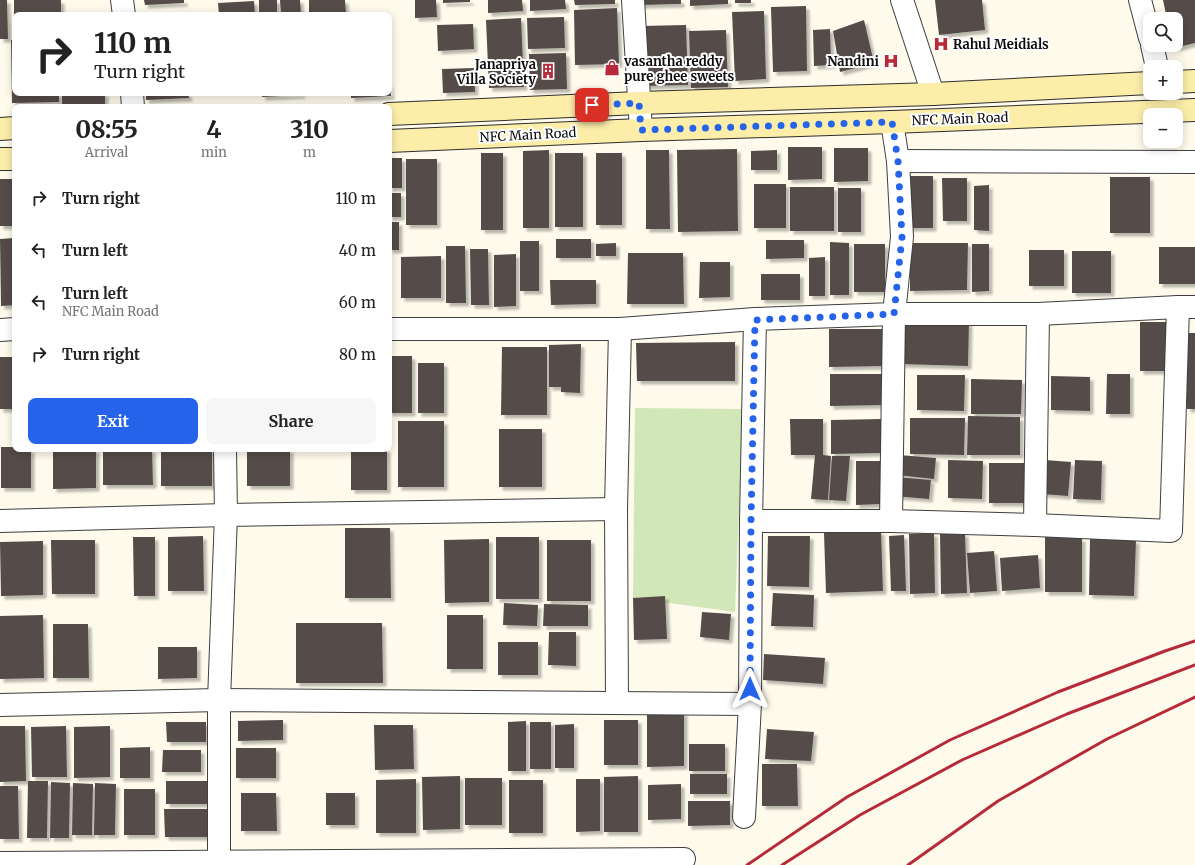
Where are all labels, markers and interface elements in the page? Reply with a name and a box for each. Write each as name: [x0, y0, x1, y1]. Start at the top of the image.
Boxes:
map controls: [1143, 12, 1183, 148]
button: search: [1143, 12, 1183, 52]
text: 110 m: [94, 25, 171, 61]
icon: right: [28, 28, 80, 80]
hospital icon: Rahul Meidials: [932, 35, 950, 53]
place label: Rahul Meidials: [953, 36, 1049, 53]
hospital icon: Nandini: [882, 52, 900, 70]
place label: vasantha reddy pure ghee sweets: [623, 53, 735, 85]
place label: Nandini: [827, 53, 880, 70]
place label: Janapriya Villa Society: [456, 56, 536, 88]
shop icon: vasantha reddy pure ghee sweets: [603, 59, 621, 77]
text: Turn right: [94, 60, 185, 83]
button: +: [1143, 60, 1183, 100]
building icon: Janapriya Villa Society: [539, 62, 557, 80]
pin: [575, 88, 609, 122]
icon: arrive: [581, 94, 603, 116]
button: −: [1143, 108, 1183, 148]
street label: NFC Main Road: [911, 109, 1009, 129]
text: 08:55: [75, 114, 138, 145]
text: 4: [206, 114, 222, 145]
text: 310: [290, 114, 329, 145]
street label: NFC Main Road: [479, 124, 577, 146]
text: Arrival: [85, 144, 128, 161]
text: min: [201, 144, 227, 161]
text: m: [303, 144, 316, 161]
icon: right: [28, 187, 50, 209]
text: Turn right: [62, 189, 140, 208]
text: 110 m: [335, 189, 376, 208]
icon: left: [28, 239, 50, 261]
text: Turn left: [62, 241, 128, 260]
text: 40 m: [339, 241, 376, 260]
text: Turn left: [62, 284, 128, 303]
icon: left: [28, 291, 50, 313]
text: 60 m: [339, 293, 376, 312]
text: NFC Main Road: [62, 303, 159, 320]
icon: right: [28, 343, 50, 365]
text: Turn right: [62, 345, 140, 364]
text: 80 m: [339, 345, 376, 364]
button: Exit: [28, 398, 198, 444]
button: Share: [206, 398, 376, 444]
position arrow: [729, 668, 771, 710]

